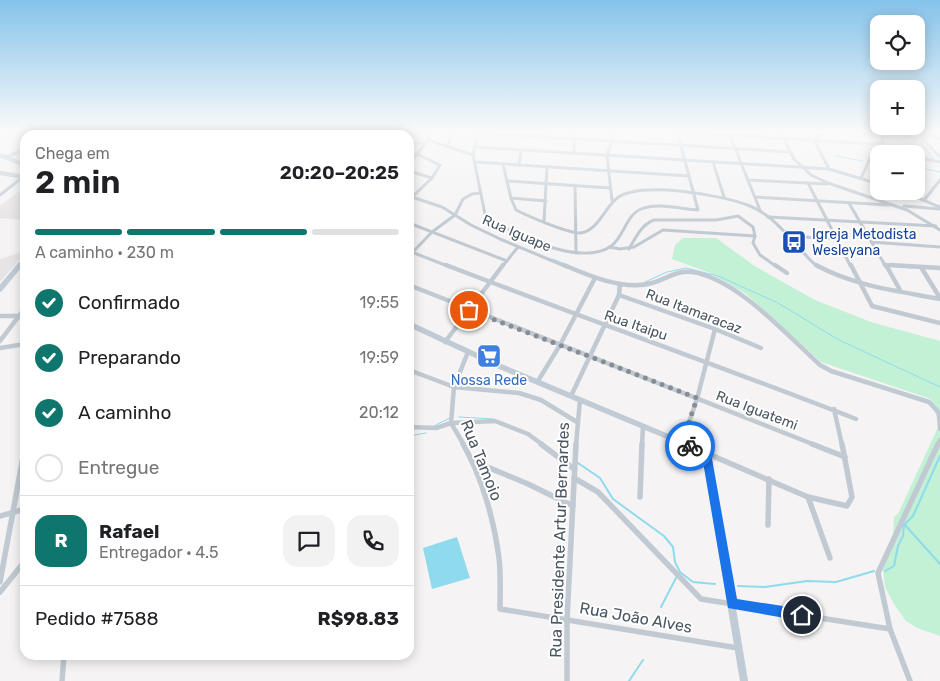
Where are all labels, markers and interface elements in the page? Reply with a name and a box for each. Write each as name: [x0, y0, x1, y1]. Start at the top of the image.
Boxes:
map controls: [870, 15, 925, 200]
button: locate: [870, 15, 925, 70]
button: +: [870, 80, 925, 135]
text: Chega em: [35, 144, 110, 163]
button: −: [870, 145, 925, 200]
text: 20:20–20:25: [280, 161, 399, 184]
text: 2 min: [35, 163, 120, 201]
street label: Rua Iguape: [480, 211, 554, 256]
place label: Igreja Metodista Wesleyana: [812, 226, 916, 259]
bus stop icon: Igreja Metodista Wesleyana: [781, 229, 807, 255]
text: A caminho · 230 m: [35, 243, 174, 262]
street label: Rua Itamaracaz: [643, 285, 744, 338]
icon: check: [35, 289, 63, 317]
pin: [448, 289, 490, 331]
text: Confirmado: [78, 291, 180, 314]
text: 19:55: [360, 293, 399, 312]
icon: bag: [455, 296, 483, 324]
street label: Rua Itaipu: [602, 307, 670, 344]
supermarket icon: Nossa Rede: [476, 343, 502, 369]
icon: check: [35, 344, 63, 372]
text: Preparando: [78, 346, 181, 369]
text: 19:59: [360, 348, 399, 367]
place label: Nossa Rede: [451, 372, 527, 389]
street label: Rua Iguatemi: [714, 387, 800, 434]
icon: check: [35, 399, 63, 427]
text: A caminho: [78, 401, 171, 424]
text: 20:12: [359, 403, 399, 422]
street label: Rua Tamoio: [457, 417, 506, 503]
courier: [665, 421, 715, 471]
street label: Rua Presidente Artur Bernardes: [546, 422, 573, 658]
icon: bike: [676, 432, 704, 460]
text: Entregue: [78, 456, 159, 479]
button: chat: [283, 515, 335, 567]
button: phone: [347, 515, 399, 567]
text: Rafael: [99, 520, 159, 543]
text: R: [54, 529, 68, 552]
text: Entregador · 4.5: [99, 543, 219, 562]
pin: [781, 594, 823, 636]
street label: Rua João Alves: [578, 598, 694, 637]
icon: home: [788, 601, 816, 629]
text: Pedido #7588: [35, 607, 159, 630]
text: R$98.83: [318, 607, 399, 630]

